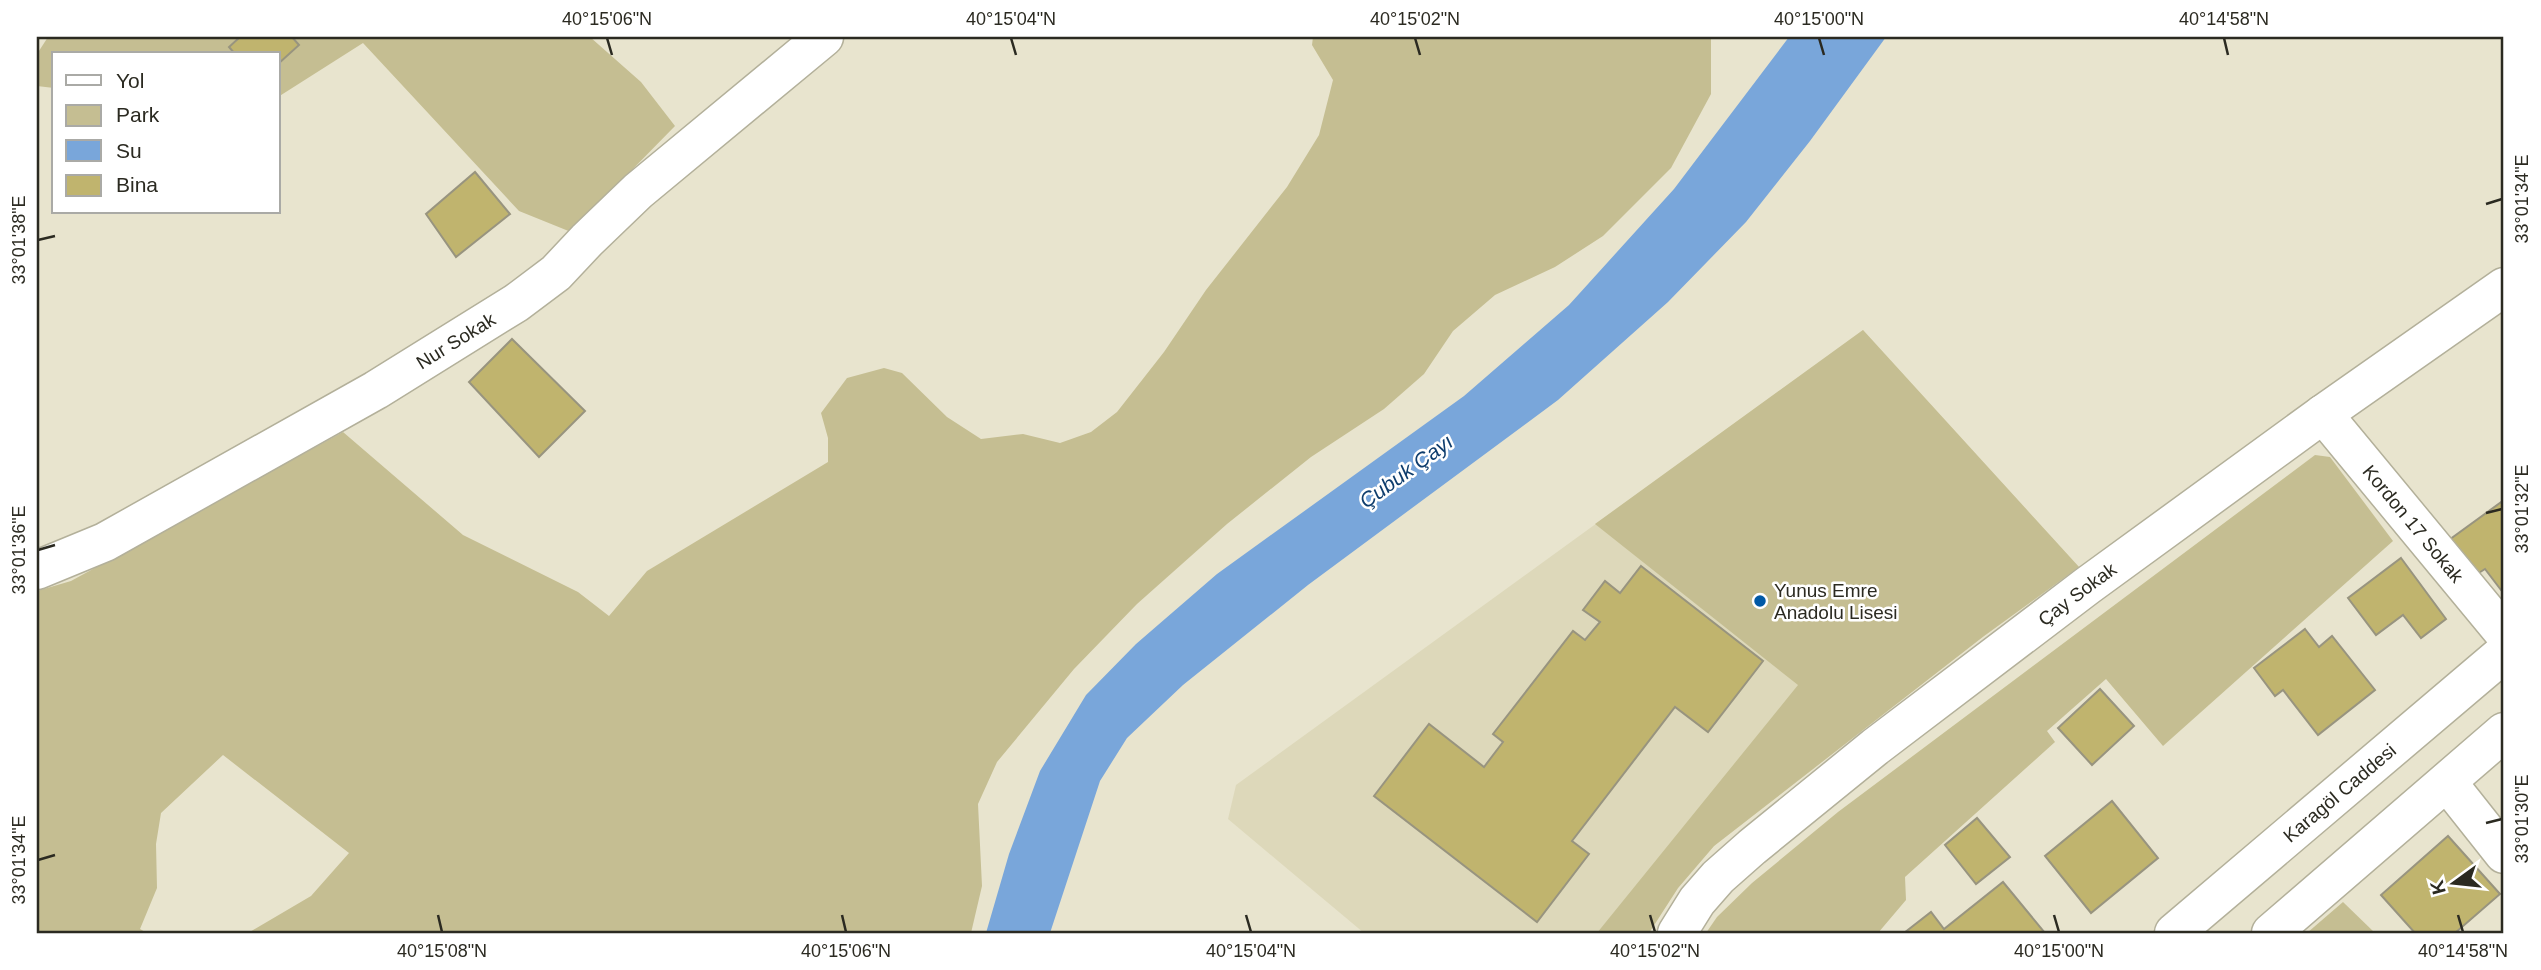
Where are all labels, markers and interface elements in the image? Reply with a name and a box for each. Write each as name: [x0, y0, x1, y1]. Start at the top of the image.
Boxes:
text: 40°15'06"N: [562, 9, 652, 29]
text: 40°15'04"N: [966, 9, 1056, 29]
text: 40°15'02"N: [1370, 9, 1460, 29]
text: 40°15'00"N: [1774, 9, 1864, 29]
text: 40°14'58"N: [2179, 9, 2269, 29]
legend: [52, 52, 280, 214]
text: Yol: [116, 69, 144, 92]
text: Park: [116, 103, 160, 126]
text: Su: [116, 139, 142, 162]
text: 33°01'34"E: [2512, 154, 2532, 244]
text: Bina: [116, 173, 158, 196]
text: 33°01'38"E: [9, 195, 29, 285]
street label: Nur Sokak: [412, 308, 499, 373]
water label: Çubuk Çayı: [1355, 429, 1457, 513]
street label: Kordon 17 Sokak: [2359, 461, 2468, 587]
text: 33°01'32"E: [2512, 464, 2532, 554]
text: 33°01'36"E: [9, 505, 29, 595]
street label: Çay Sokak: [2034, 558, 2120, 630]
place label: Yunus Emre Anadolu Lisesi: [1774, 580, 1898, 623]
marker: Yunus Emre Anadolu Lisesi: [1752, 593, 1768, 609]
street label: Karagöl Caddesi: [2279, 739, 2400, 846]
text: 33°01'30"E: [2512, 774, 2532, 864]
text: 33°01'34"E: [9, 815, 29, 905]
north arrow: [2418, 848, 2488, 918]
text: K: [2426, 878, 2450, 897]
text: 40°15'08"N: [397, 941, 487, 961]
text: 40°15'06"N: [801, 941, 891, 961]
text: 40°15'04"N: [1206, 941, 1296, 961]
text: 40°15'02"N: [1610, 941, 1700, 961]
text: 40°15'00"N: [2014, 941, 2104, 961]
text: 40°14'58"N: [2418, 941, 2508, 961]

